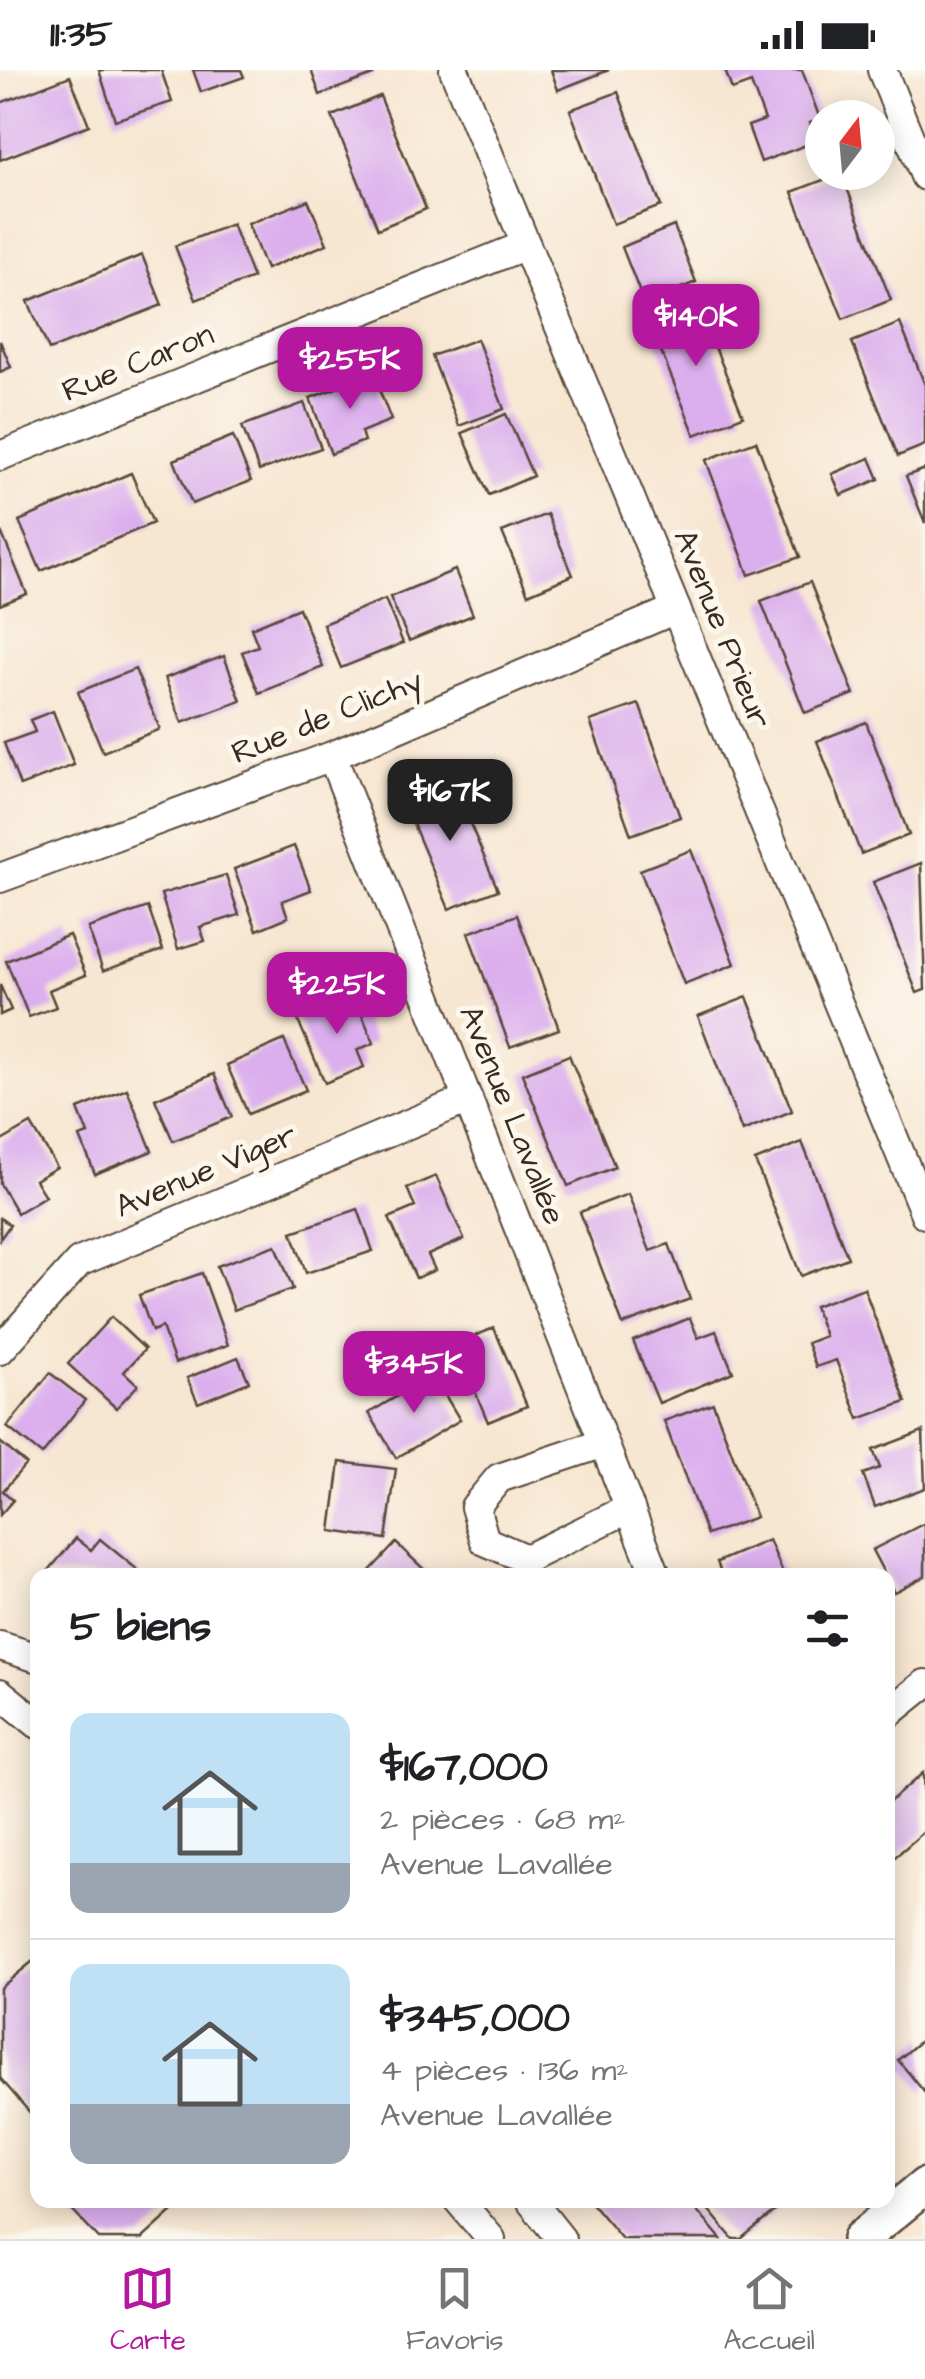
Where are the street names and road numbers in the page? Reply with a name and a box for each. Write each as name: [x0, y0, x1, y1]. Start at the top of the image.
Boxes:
street label: Rue Caron: [55, 312, 221, 414]
street label: Avenue Prieur: [662, 523, 782, 736]
street label: Rue de Clichy: [225, 658, 429, 776]
street label: Avenue Lavallée: [448, 999, 576, 1231]
street label: Avenue Viger: [108, 1112, 304, 1229]

